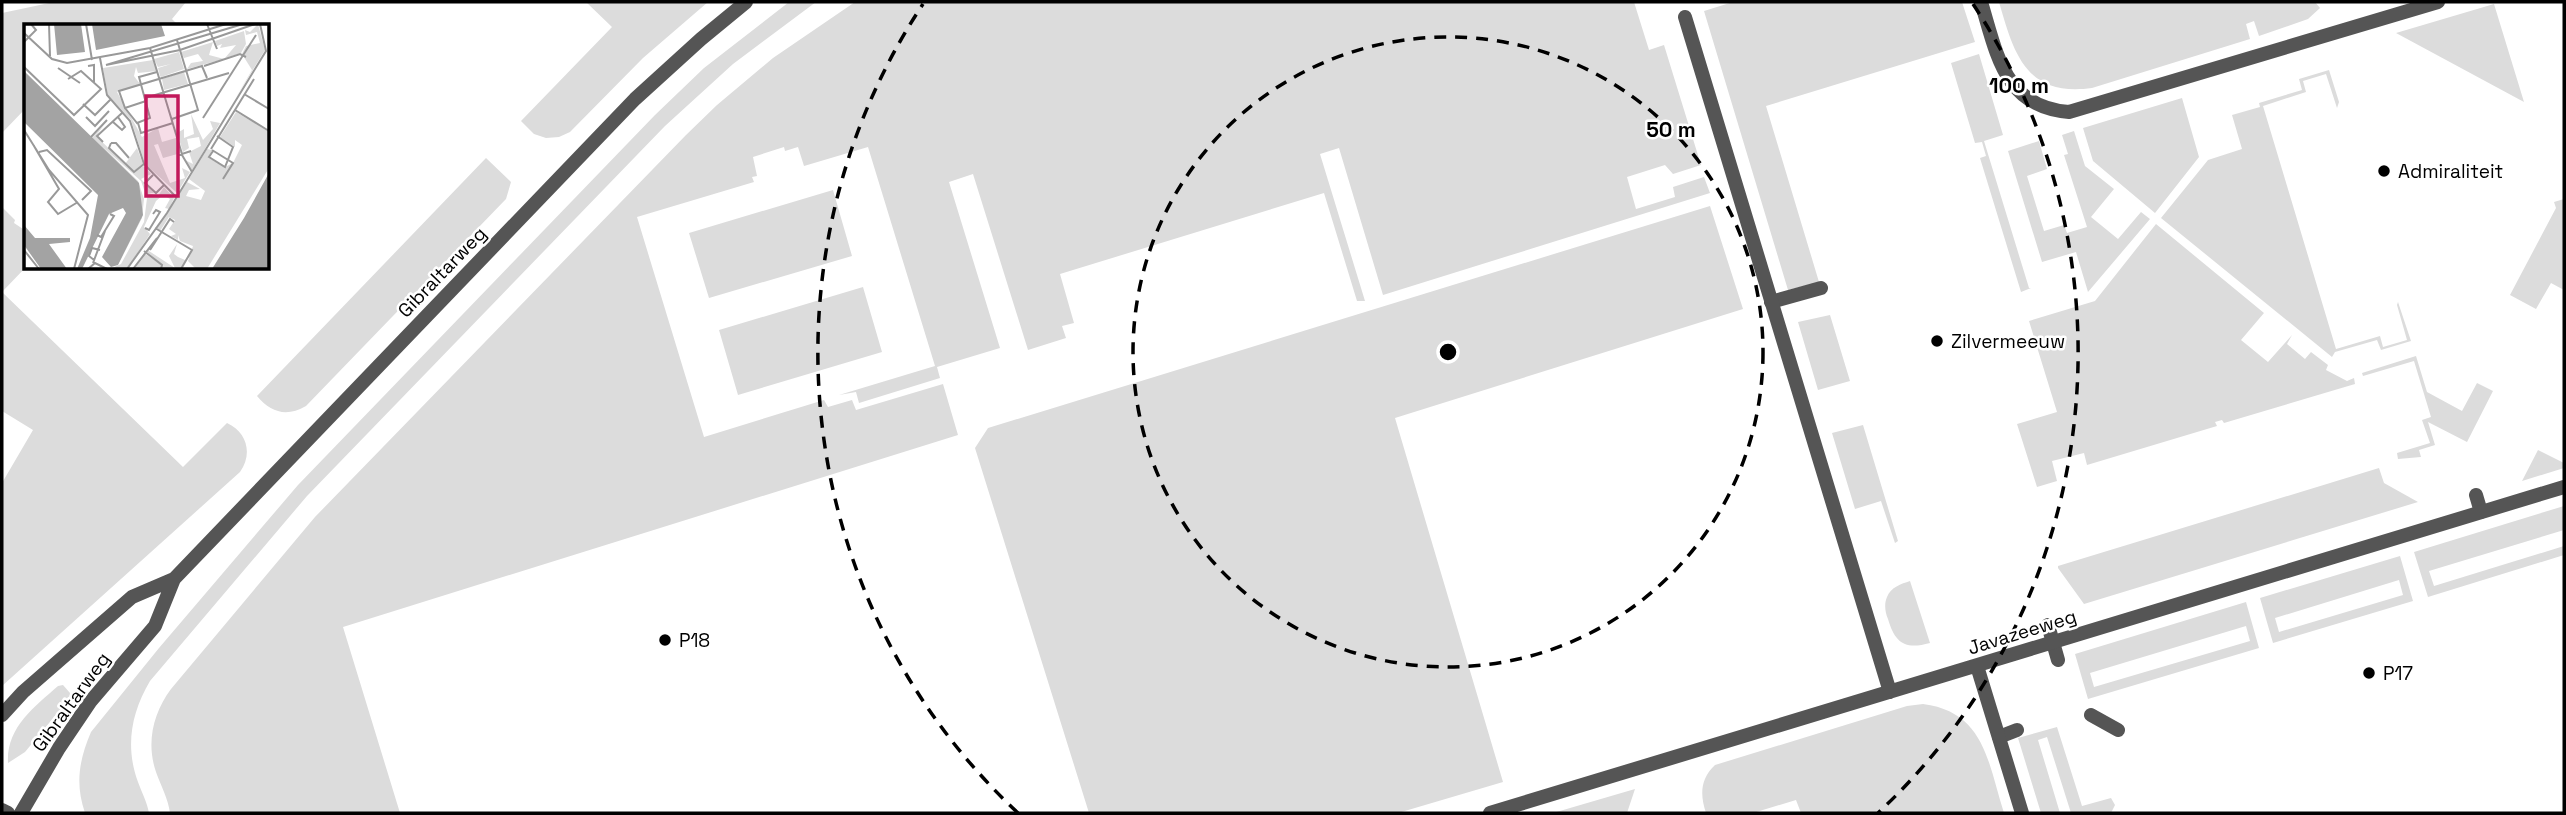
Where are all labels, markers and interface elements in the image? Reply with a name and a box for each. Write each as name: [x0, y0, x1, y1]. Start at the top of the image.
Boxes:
inset map: [24, 24, 270, 270]
text: 100 m: [1989, 72, 2049, 99]
text: 50 m: [1646, 116, 1696, 143]
place label: Admiraliteit: [2398, 159, 2503, 184]
marker: Admiraliteit: [2376, 163, 2392, 179]
street label: Gibraltarweg: [392, 221, 492, 323]
place label: Zilvermeeuw: [1951, 329, 2065, 354]
marker: Zilvermeeuw: [1929, 333, 1945, 349]
centre of rings: [1436, 340, 1460, 364]
street label: Javazeeweg: [1965, 604, 2079, 660]
place label: P18: [679, 628, 710, 653]
marker: P18: [657, 632, 673, 648]
street label: Gibraltarweg: [26, 647, 116, 757]
place label: P17: [2383, 661, 2413, 686]
marker: P17: [2361, 665, 2377, 681]

